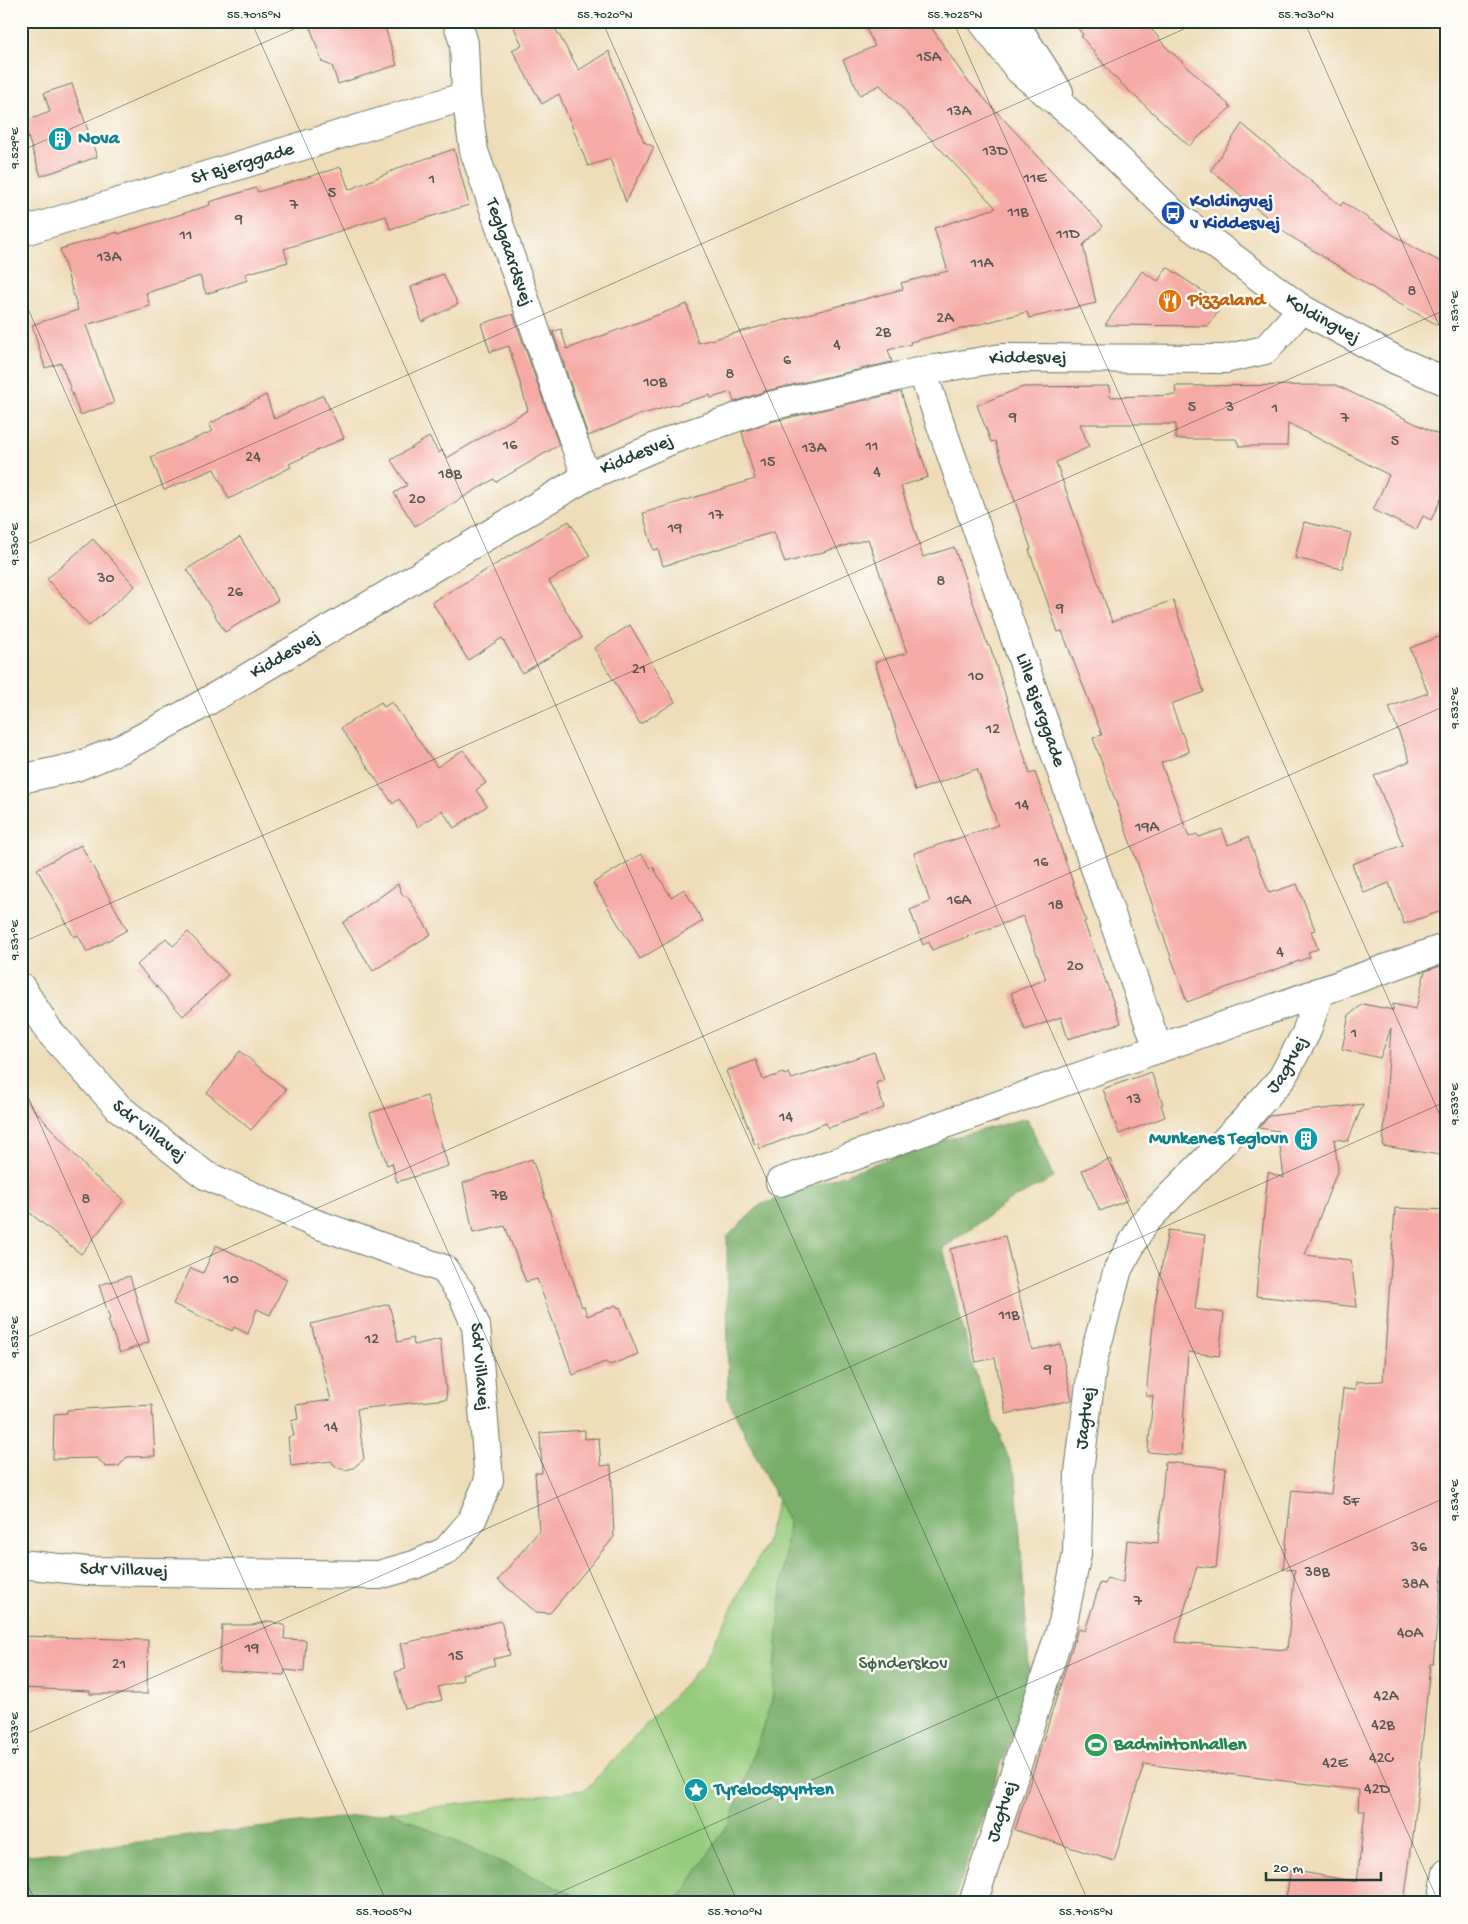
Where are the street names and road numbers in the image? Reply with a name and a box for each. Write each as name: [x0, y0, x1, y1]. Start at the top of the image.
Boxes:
street label: St Bjerggade: [189, 138, 297, 191]
street label: Teglgaardsvej: [479, 195, 538, 309]
street label: Koldingvej: [1280, 288, 1364, 350]
street label: Kiddesvej: [988, 346, 1067, 371]
street label: Kiddesvej: [597, 429, 677, 481]
street label: Kiddesvej: [246, 626, 324, 685]
street label: Lille Bjerggade: [1010, 650, 1070, 770]
street label: Jagtvej: [1262, 1032, 1314, 1099]
street label: Sdr Villavej: [106, 1095, 191, 1168]
street label: Sdr Villavej: [464, 1322, 495, 1412]
street label: Jagtvej: [1070, 1385, 1101, 1451]
street label: Sdr Villavej: [79, 1558, 169, 1584]
street label: Jagtvej: [982, 1778, 1023, 1845]

